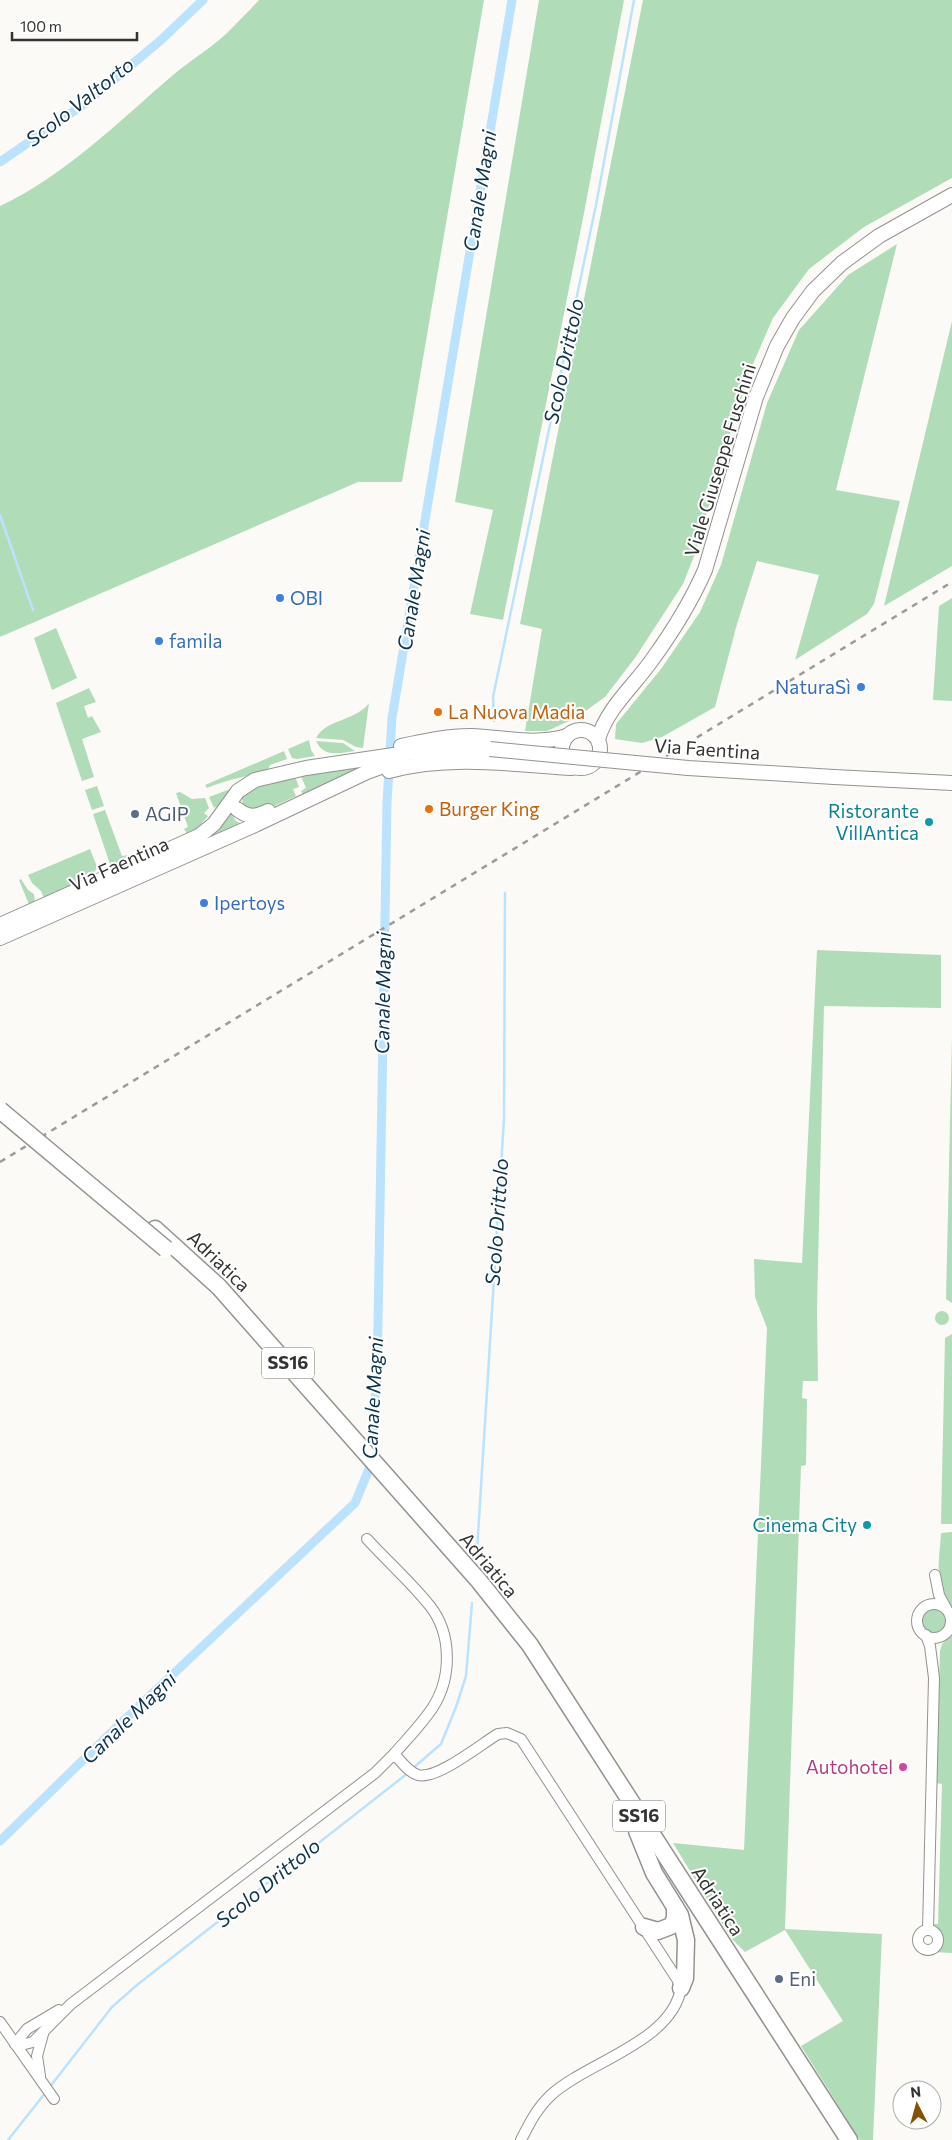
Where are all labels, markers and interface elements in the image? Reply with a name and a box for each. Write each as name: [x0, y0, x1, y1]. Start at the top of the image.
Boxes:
scale bar: [12, 10, 138, 42]
text: 100 m: [20, 17, 62, 35]
water label: Scolo Valtorto: [21, 52, 138, 151]
water label: Canale Magni: [458, 128, 501, 253]
water label: Scolo Drittolo: [538, 296, 588, 426]
street label: Viale Giuseppe Fuschini: [679, 360, 760, 560]
water label: Canale Magni: [392, 527, 435, 652]
place label: OBI: [290, 586, 323, 609]
marker: OBI: [274, 592, 286, 604]
place label: famila: [169, 629, 222, 652]
marker: famila: [153, 635, 165, 647]
place label: NaturaSì: [775, 675, 851, 698]
marker: NaturaSì: [855, 681, 867, 693]
place label: La Nuova Madia: [448, 700, 585, 723]
marker: La Nuova Madia: [432, 706, 444, 718]
street label: Via Faentina: [653, 733, 761, 764]
place label: Burger King: [439, 797, 540, 820]
place label: Ristorante VillAntica: [828, 799, 919, 844]
place label: AGIP: [145, 802, 189, 825]
marker: Burger King: [423, 803, 435, 815]
marker: AGIP: [129, 808, 141, 820]
marker: Ristorante VillAntica: [923, 816, 935, 828]
street label: Via Faentina: [66, 831, 172, 896]
place label: Ipertoys: [214, 891, 285, 914]
marker: Ipertoys: [198, 897, 210, 909]
water label: Canale Magni: [369, 931, 395, 1054]
water label: Scolo Drittolo: [480, 1157, 512, 1286]
street label: Adriatica: [183, 1225, 255, 1296]
water label: Canale Magni: [357, 1335, 387, 1460]
road number: SS16: [262, 1348, 314, 1379]
place label: Cinema City: [753, 1513, 857, 1536]
marker: Cinema City: [861, 1519, 873, 1531]
street label: Adriatica: [455, 1527, 523, 1602]
water label: Canale Magni: [76, 1666, 181, 1768]
place label: Autohotel: [806, 1755, 893, 1778]
marker: Autohotel: [897, 1761, 909, 1773]
road number: SS16: [613, 1800, 665, 1832]
water label: Scolo Drittolo: [210, 1833, 325, 1932]
street label: Adriatica: [688, 1862, 749, 1940]
place label: Eni: [789, 1967, 816, 1990]
marker: Eni: [773, 1973, 785, 1985]
north arrow: [892, 2080, 942, 2130]
text: N: [909, 2083, 922, 2101]

